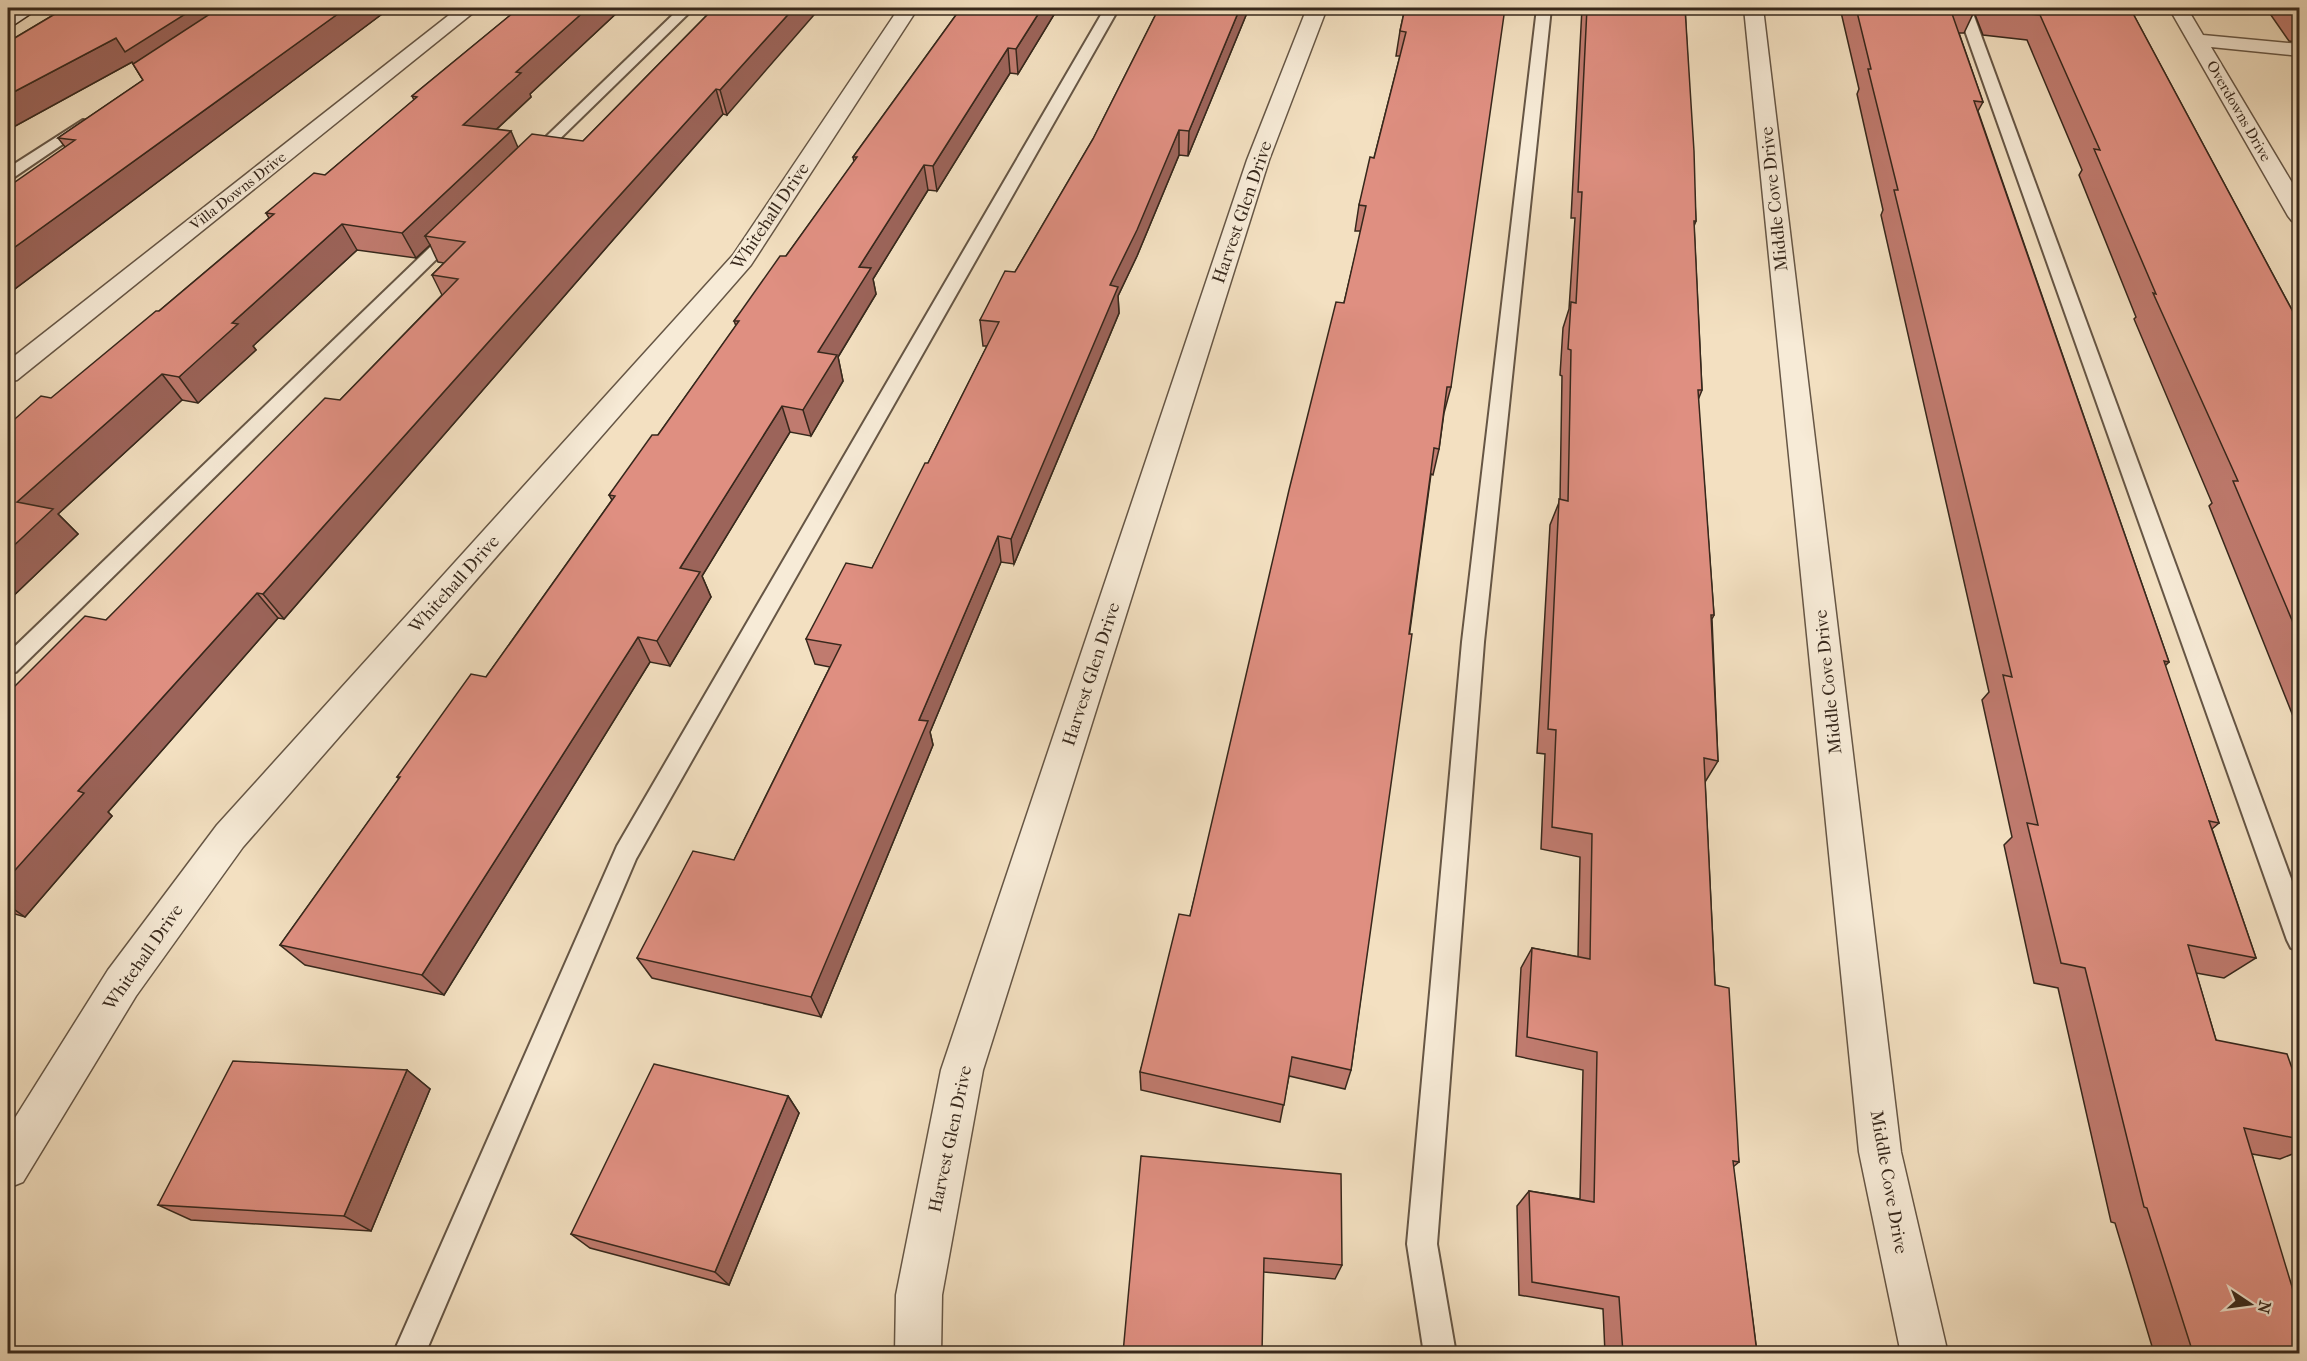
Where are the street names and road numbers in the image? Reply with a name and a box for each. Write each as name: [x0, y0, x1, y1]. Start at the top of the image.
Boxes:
street label: Overdowns Drive: [2203, 57, 2275, 165]
street label: Middle Cove Drive: [1756, 126, 1793, 272]
street label: Harvest Glen Drive: [1208, 138, 1277, 286]
street label: Villa Downs Drive: [186, 148, 290, 235]
street label: Whitehall Drive: [726, 159, 814, 275]
street label: Whitehall Drive: [404, 531, 504, 638]
street label: Harvest Glen Drive: [1058, 600, 1125, 748]
street label: Middle Cove Drive: [1810, 609, 1847, 755]
street label: Whitehall Drive: [99, 900, 188, 1015]
street label: Harvest Glen Drive: [925, 1064, 976, 1214]
street label: Middle Cove Drive: [1866, 1109, 1911, 1255]

